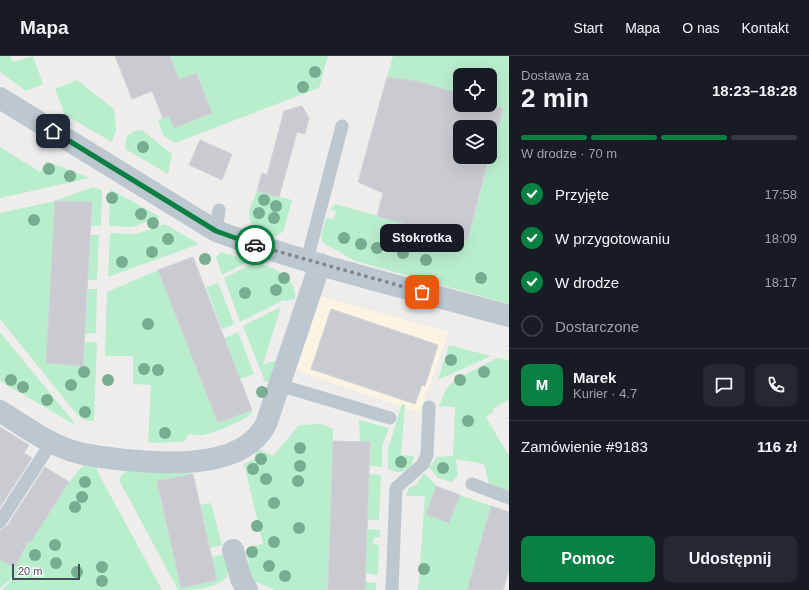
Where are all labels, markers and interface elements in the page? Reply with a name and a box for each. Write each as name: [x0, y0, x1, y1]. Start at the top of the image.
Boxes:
text: Mapa: [20, 17, 69, 38]
text: Start: [574, 20, 603, 36]
text: Mapa: [625, 20, 660, 36]
text: O nas: [682, 20, 720, 36]
text: Kontakt: [742, 20, 789, 36]
map controls: [453, 68, 497, 164]
button: locate: [453, 68, 497, 112]
text: Dostawa za: [521, 68, 589, 83]
text: 18:23–18:28: [712, 82, 797, 99]
text: 2 min: [521, 83, 589, 113]
pin: [36, 114, 70, 148]
icon: home: [42, 120, 64, 142]
button: layers: [453, 120, 497, 164]
text: W drodze · 70 m: [521, 146, 617, 161]
icon: check: [521, 183, 543, 205]
text: Przyjęte: [555, 186, 609, 203]
text: 17:58: [764, 187, 797, 202]
callout: Stokrotka: [380, 224, 464, 252]
courier: [235, 225, 275, 265]
icon: check: [521, 227, 543, 249]
text: Stokrotka: [392, 230, 452, 245]
text: W przygotowaniu: [555, 230, 670, 247]
text: 18:09: [764, 231, 797, 246]
icon: car: [244, 234, 266, 256]
icon: check: [521, 271, 543, 293]
text: W drodze: [555, 274, 619, 291]
pin: [405, 275, 439, 309]
text: 18:17: [764, 275, 797, 290]
icon: bag: [411, 281, 433, 303]
text: Dostarczone: [555, 318, 639, 335]
button: chat: [703, 364, 745, 406]
button: phone: [755, 364, 797, 406]
text: Marek: [573, 369, 616, 386]
text: M: [536, 376, 548, 393]
text: Kurier · 4.7: [573, 386, 637, 401]
text: Zamówienie #9183: [521, 438, 648, 455]
text: 116 zł: [757, 438, 797, 455]
button: Pomoc: [521, 536, 655, 582]
button: Udostępnij: [663, 536, 797, 582]
scale bar: [12, 562, 80, 581]
text: 20 m: [18, 565, 42, 577]

